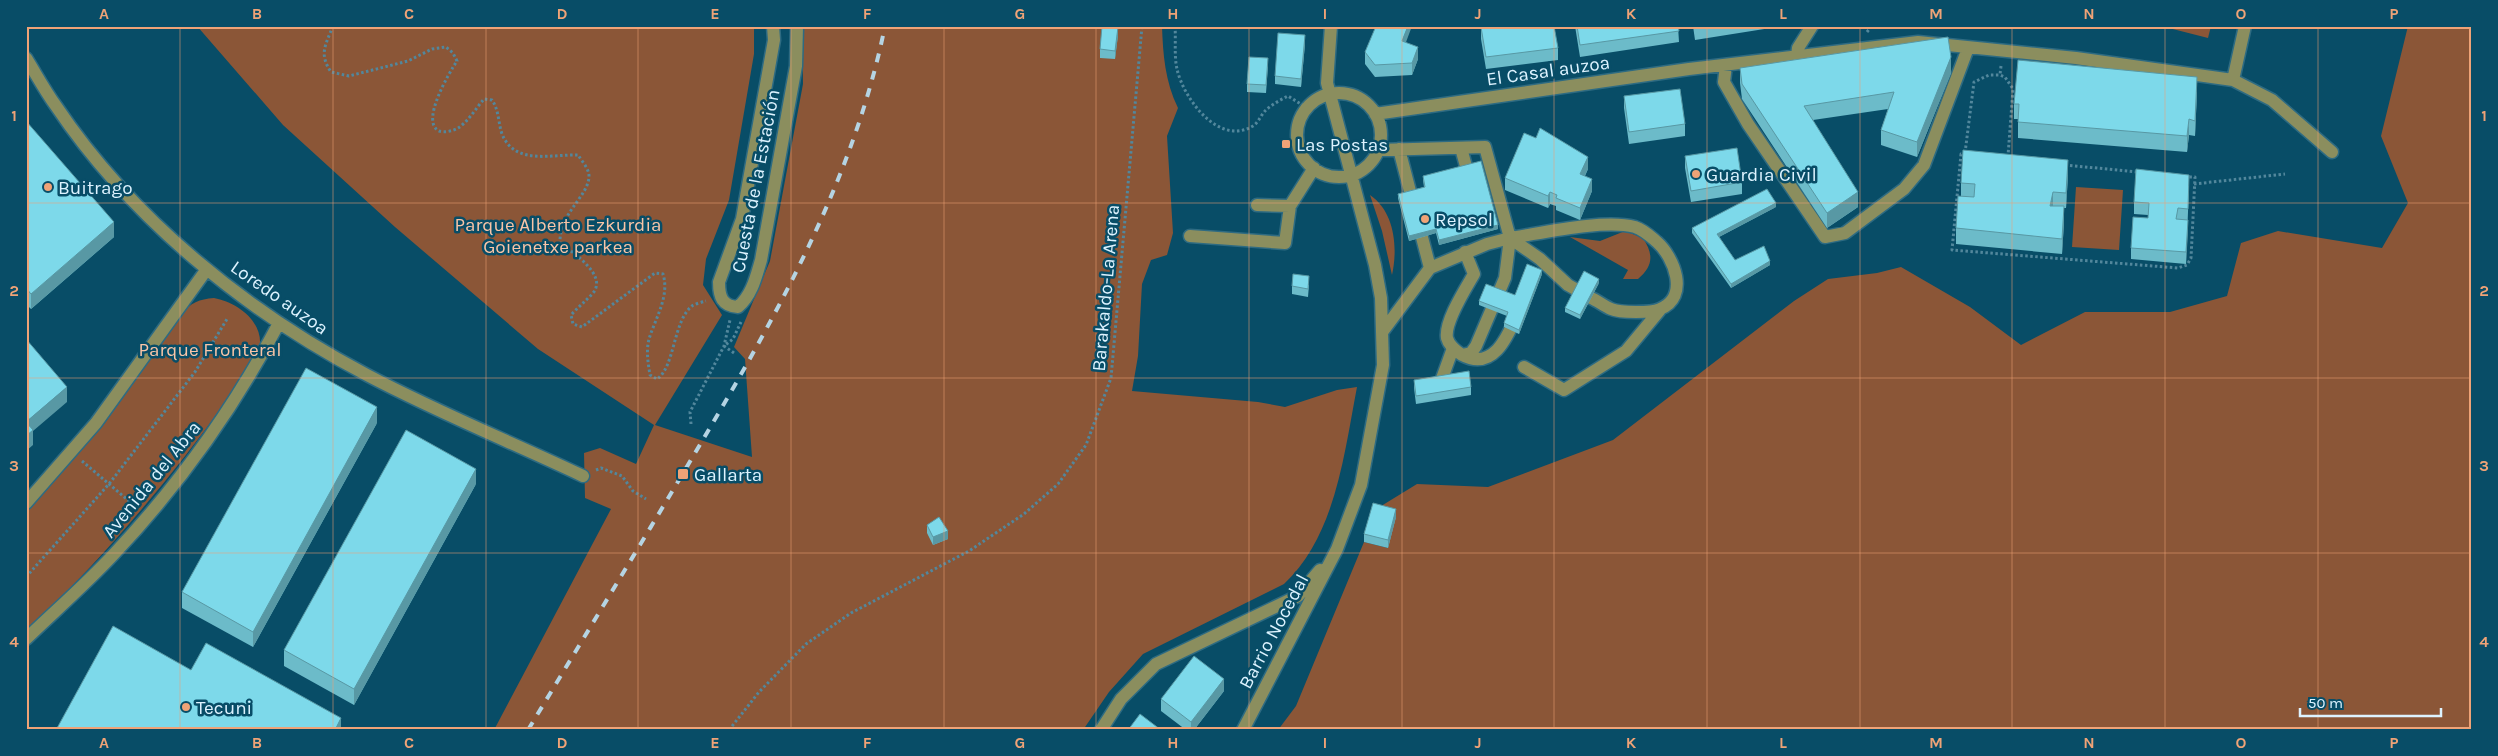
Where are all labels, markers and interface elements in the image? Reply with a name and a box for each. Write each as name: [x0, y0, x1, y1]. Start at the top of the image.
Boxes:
text: A: [99, 4, 109, 23]
text: B: [252, 4, 262, 23]
text: C: [404, 4, 414, 23]
text: D: [557, 4, 568, 23]
text: E: [710, 4, 720, 23]
text: F: [863, 4, 872, 23]
text: G: [1015, 4, 1025, 23]
text: H: [1167, 4, 1179, 23]
text: I: [1323, 4, 1327, 23]
text: J: [1474, 4, 1482, 23]
text: K: [1626, 4, 1637, 23]
text: L: [1779, 4, 1787, 23]
text: M: [1929, 4, 1943, 23]
text: N: [2083, 4, 2095, 23]
text: O: [2236, 4, 2247, 23]
text: P: [2389, 4, 2399, 23]
street label: El Casal auzoa: [1485, 51, 1611, 91]
street label: Cuesta de la Estación: [727, 88, 785, 275]
text: 1: [11, 106, 17, 125]
text: 1: [2481, 106, 2487, 125]
place label: Las Postas: [1296, 134, 1388, 156]
marker: Las Postas: [1280, 138, 1292, 150]
place label: Guardia Civil: [1706, 164, 1817, 186]
marker: Guardia Civil: [1690, 168, 1702, 180]
place label: Buitrago: [58, 177, 133, 199]
marker: Buitrago: [42, 181, 54, 193]
street label: Barakaldo-La Arena: [1088, 204, 1124, 373]
place label: Repsol: [1435, 209, 1493, 231]
marker: Repsol: [1419, 213, 1431, 225]
park label: Parque Alberto Ezkurdia Goienetxe parkea: [454, 214, 662, 258]
street label: Loredo auzoa: [226, 256, 332, 339]
text: 2: [9, 281, 19, 300]
text: 2: [2479, 281, 2489, 300]
park label: Parque Fronteral: [139, 339, 281, 361]
street label: Avenida del Abra: [98, 417, 205, 542]
text: 3: [9, 456, 19, 475]
text: 3: [2479, 456, 2489, 475]
place label: Gallarta: [694, 464, 762, 486]
marker: Gallarta: [676, 467, 690, 481]
street label: Barrio Nocedal: [1234, 570, 1313, 693]
text: 4: [9, 632, 19, 651]
text: 4: [2479, 632, 2489, 651]
scale bar: [2300, 686, 2442, 718]
text: 50 m: [2308, 694, 2343, 712]
place label: Tecuni: [196, 697, 252, 719]
marker: Tecuni: [180, 701, 192, 713]
text: A: [99, 733, 109, 752]
text: B: [252, 733, 262, 752]
text: C: [404, 733, 414, 752]
text: D: [557, 733, 568, 752]
text: E: [710, 733, 720, 752]
text: F: [863, 733, 872, 752]
text: G: [1015, 733, 1025, 752]
text: H: [1167, 733, 1179, 752]
text: I: [1323, 733, 1327, 752]
text: J: [1474, 733, 1482, 752]
text: K: [1626, 733, 1637, 752]
text: L: [1779, 733, 1787, 752]
text: M: [1929, 733, 1943, 752]
text: N: [2083, 733, 2095, 752]
text: O: [2236, 733, 2247, 752]
text: P: [2389, 733, 2399, 752]

